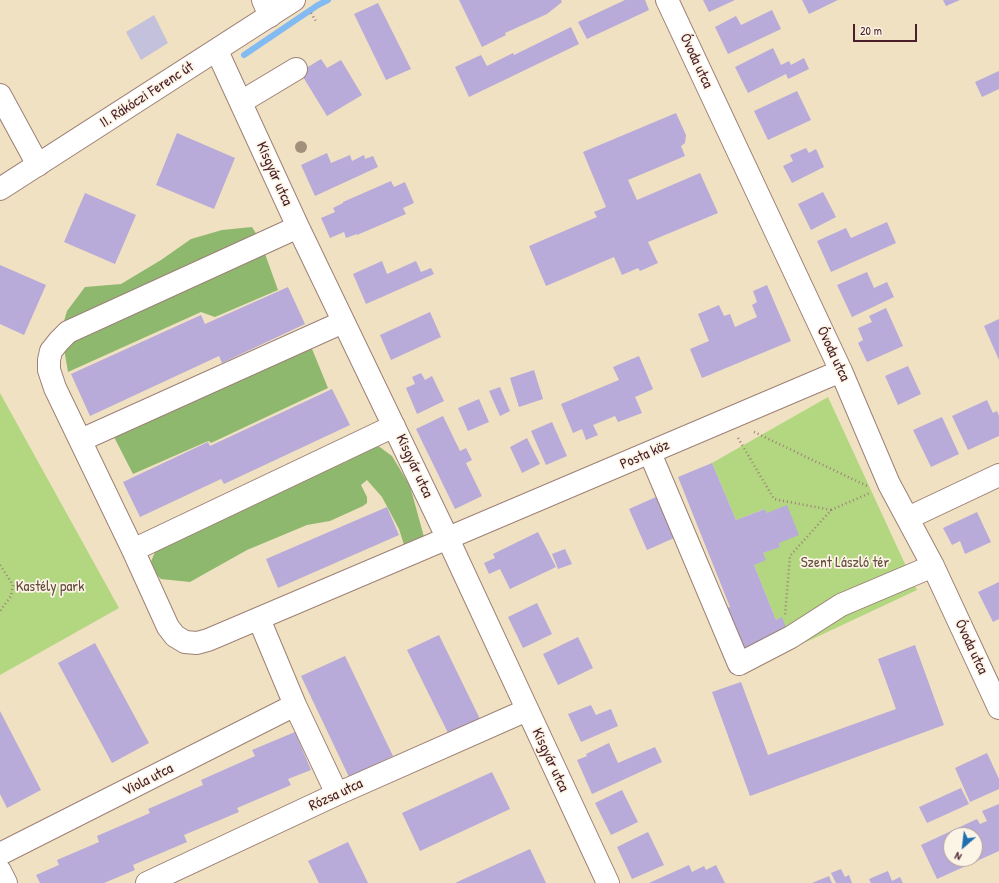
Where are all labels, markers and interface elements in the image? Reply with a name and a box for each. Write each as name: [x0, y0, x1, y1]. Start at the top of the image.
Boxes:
scale bar: [855, 16, 919, 42]
text: 20 m: [860, 22, 882, 39]
street label: Óvoda utca: [675, 31, 717, 91]
street label: II. Rákóczi Ferenc út: [97, 58, 197, 132]
street label: Kisgyár utca: [252, 139, 296, 209]
street label: Óvoda utca: [812, 324, 854, 384]
street label: Kisgyár utca: [391, 431, 437, 501]
street label: Posta köz: [617, 436, 673, 474]
park label: Szent László tér: [801, 554, 889, 572]
park label: Kastély park: [16, 578, 84, 596]
street label: Óvoda utca: [950, 617, 992, 677]
street label: Kisgyár utca: [527, 725, 573, 795]
street label: Viola utca: [120, 760, 176, 800]
street label: Rózsa utca: [306, 775, 366, 815]
north arrow: [943, 827, 983, 867]
text: N: [952, 849, 964, 864]

